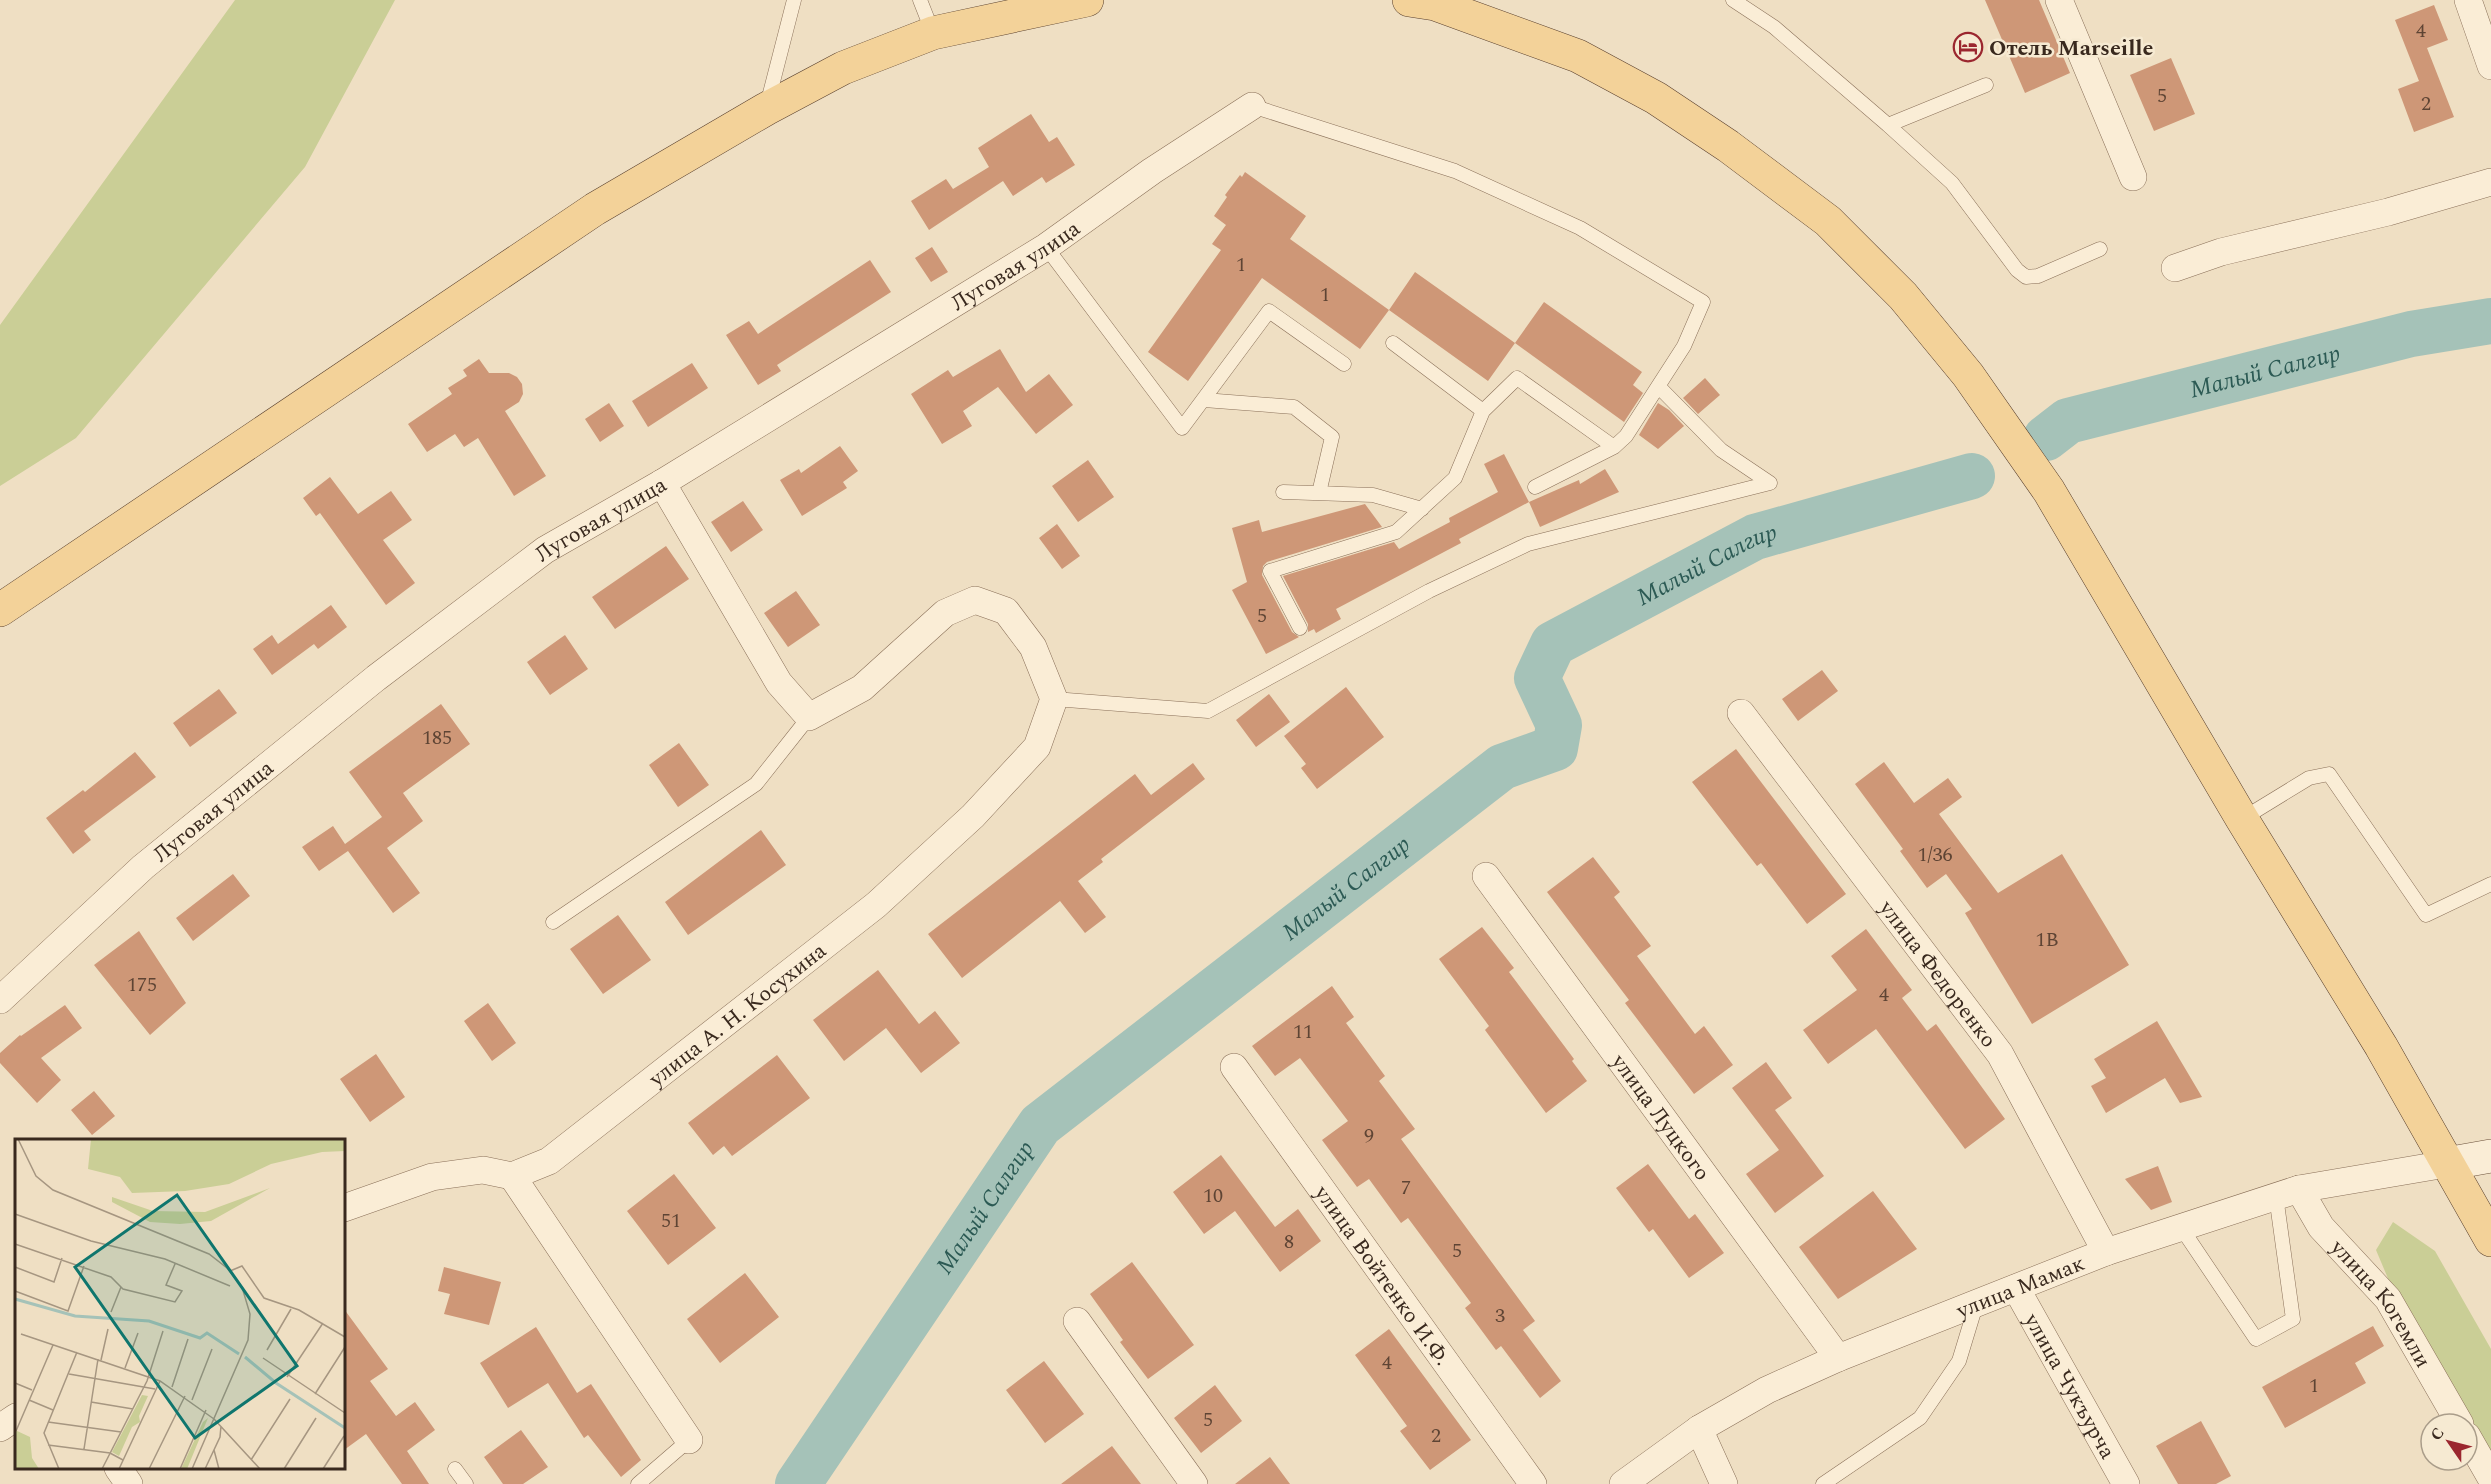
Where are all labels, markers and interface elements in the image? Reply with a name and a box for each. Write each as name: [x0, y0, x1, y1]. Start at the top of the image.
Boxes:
house number: 4: [2416, 16, 2426, 46]
hotel icon: Отель Marseille: [1952, 31, 1984, 63]
place label: Отель Marseille: [1989, 32, 2154, 65]
house number: 5: [2157, 81, 2167, 111]
house number: 2: [2421, 89, 2431, 119]
street label: Луговая улица: [945, 213, 1087, 320]
house number: 1: [1236, 250, 1246, 280]
house number: 1: [1320, 280, 1330, 310]
water label: Малый Салгир: [2186, 336, 2345, 408]
street label: Луговая улица: [528, 469, 673, 570]
water label: Малый Салгир: [1630, 515, 1782, 616]
house number: 5: [1257, 601, 1267, 631]
house number: 185: [422, 723, 452, 753]
street label: Луговая улица: [146, 752, 281, 871]
water label: Малый Салгир: [1274, 827, 1419, 950]
house number: 1/36: [1918, 840, 1953, 870]
street label: улица Федоренко: [1870, 893, 2004, 1055]
house number: 1В: [2035, 925, 2059, 955]
street label: улица А. Н. Косухина: [641, 935, 834, 1096]
house number: 175: [127, 970, 157, 1000]
house number: 4: [1879, 980, 1889, 1010]
house number: 11: [1293, 1017, 1313, 1047]
street label: улица Луцкого: [1602, 1047, 1718, 1188]
house number: 9: [1364, 1121, 1374, 1151]
water label: Малый Салгир: [927, 1133, 1044, 1282]
inset map: [15, 1139, 345, 1469]
house number: 7: [1401, 1173, 1411, 1203]
street label: улица Войтенко И.Ф.: [1305, 1178, 1458, 1373]
house number: 10: [1203, 1181, 1223, 1211]
house number: 51: [661, 1206, 681, 1236]
house number: 8: [1284, 1227, 1294, 1257]
street label: улица Когемли: [2322, 1232, 2439, 1374]
house number: 5: [1452, 1236, 1462, 1266]
street label: улица Мамак: [1951, 1247, 2090, 1328]
house number: 3: [1495, 1301, 1505, 1331]
street label: улица Чукъурча: [2015, 1307, 2124, 1465]
house number: 4: [1382, 1348, 1392, 1378]
house number: 1: [2309, 1371, 2319, 1401]
house number: 5: [1203, 1405, 1213, 1435]
north arrow: [2419, 1412, 2479, 1472]
house number: 2: [1431, 1421, 1441, 1451]
text: С: [2424, 1422, 2451, 1446]

